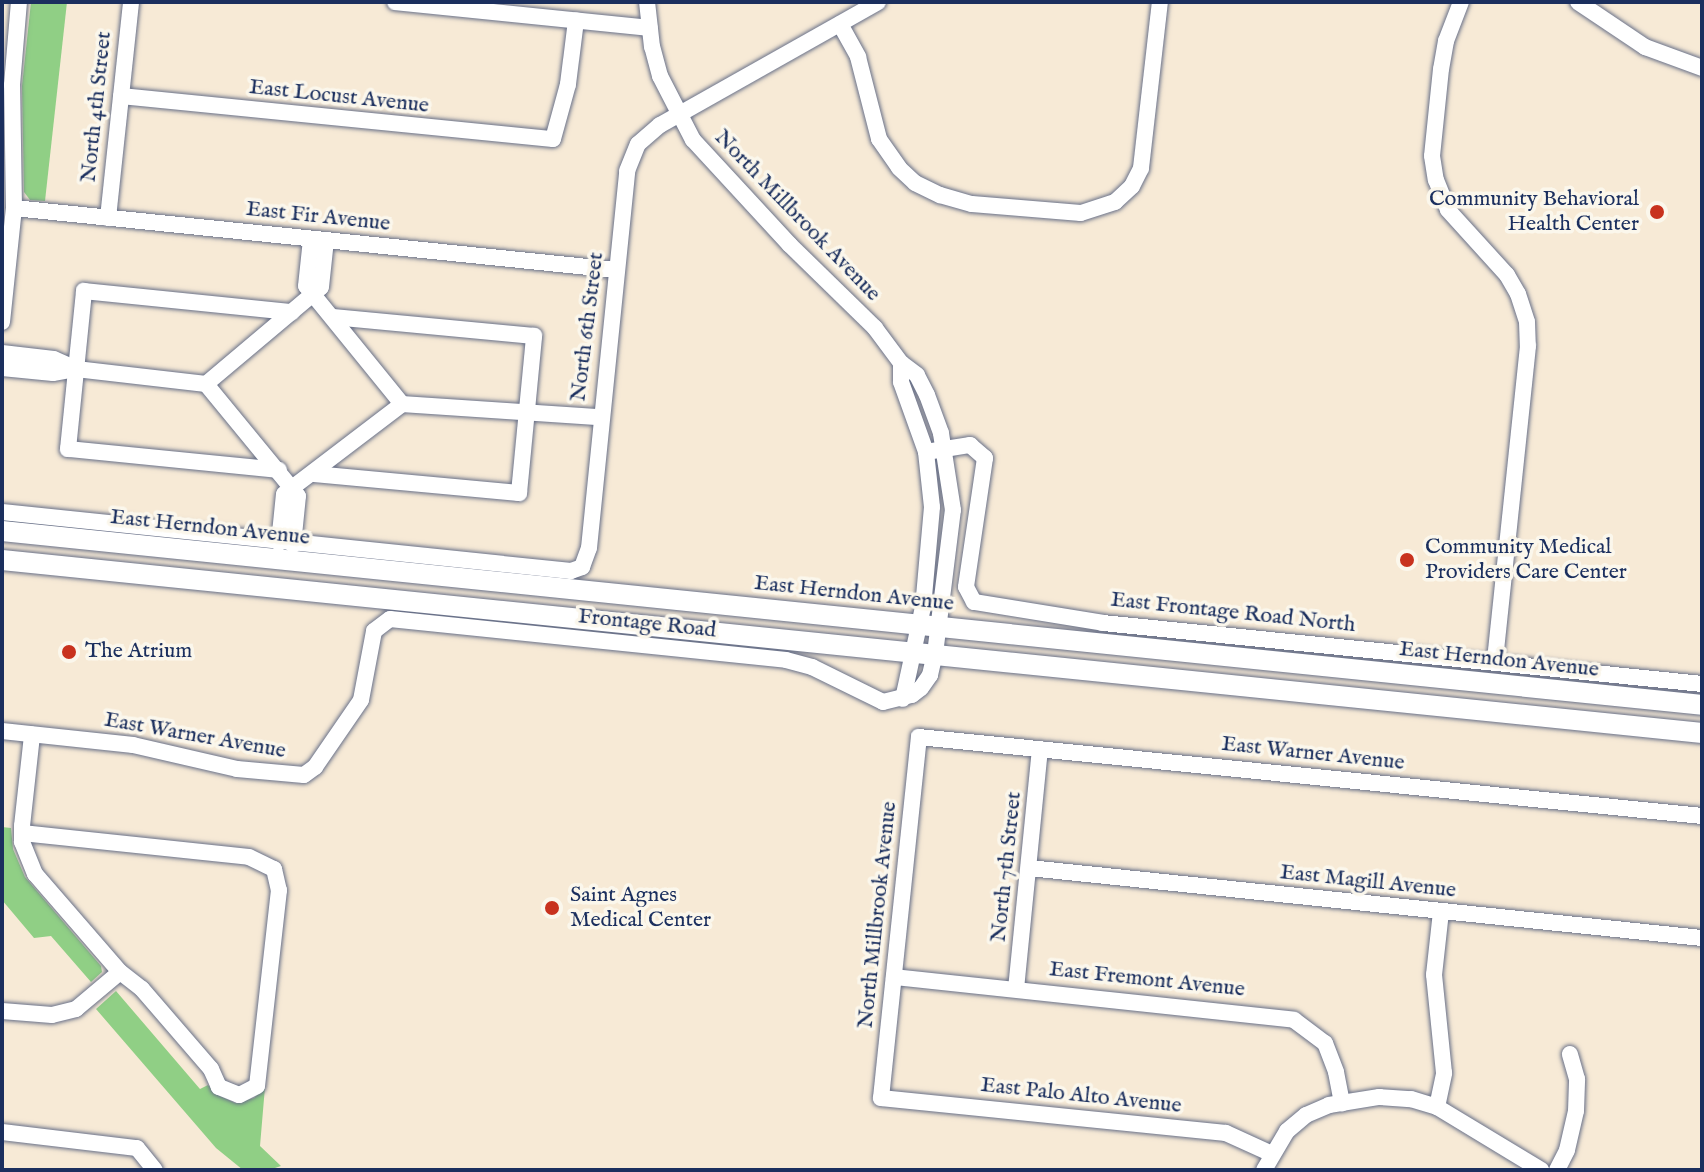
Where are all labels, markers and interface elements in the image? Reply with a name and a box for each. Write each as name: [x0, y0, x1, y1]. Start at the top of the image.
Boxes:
street label: North 4th Street: [76, 30, 118, 184]
street label: East Locust Avenue: [248, 74, 430, 120]
street label: North Millbrook Avenue: [708, 125, 886, 307]
place label: Community Behavioral Health Center: [1429, 186, 1639, 238]
street label: East Fir Avenue: [245, 196, 391, 238]
marker: Community Behavioral Health Center: [1646, 201, 1668, 223]
street label: North 6th Street: [566, 251, 610, 403]
street label: East Herndon Avenue: [109, 504, 311, 552]
place label: Community Medical Providers Care Center: [1425, 534, 1627, 586]
marker: Community Medical Providers Care Center: [1396, 549, 1418, 571]
street label: East Herndon Avenue: [753, 570, 955, 618]
street label: East Frontage Road North: [1109, 587, 1357, 639]
street label: Frontage Road: [577, 604, 717, 644]
street label: East Herndon Avenue: [1398, 636, 1600, 684]
place label: The Atrium: [85, 639, 192, 665]
marker: The Atrium: [60, 643, 78, 661]
street label: East Warner Avenue: [102, 707, 288, 765]
street label: East Warner Avenue: [1220, 731, 1406, 777]
street label: North 7th Street: [986, 790, 1028, 944]
street label: North Millbrook Avenue: [853, 800, 903, 1030]
street label: East Magill Avenue: [1279, 860, 1457, 904]
place label: Saint Agnes Medical Center: [570, 882, 711, 934]
marker: Saint Agnes Medical Center: [541, 897, 563, 919]
street label: East Fremont Avenue: [1048, 957, 1246, 1003]
street label: East Palo Alto Avenue: [979, 1072, 1183, 1120]

